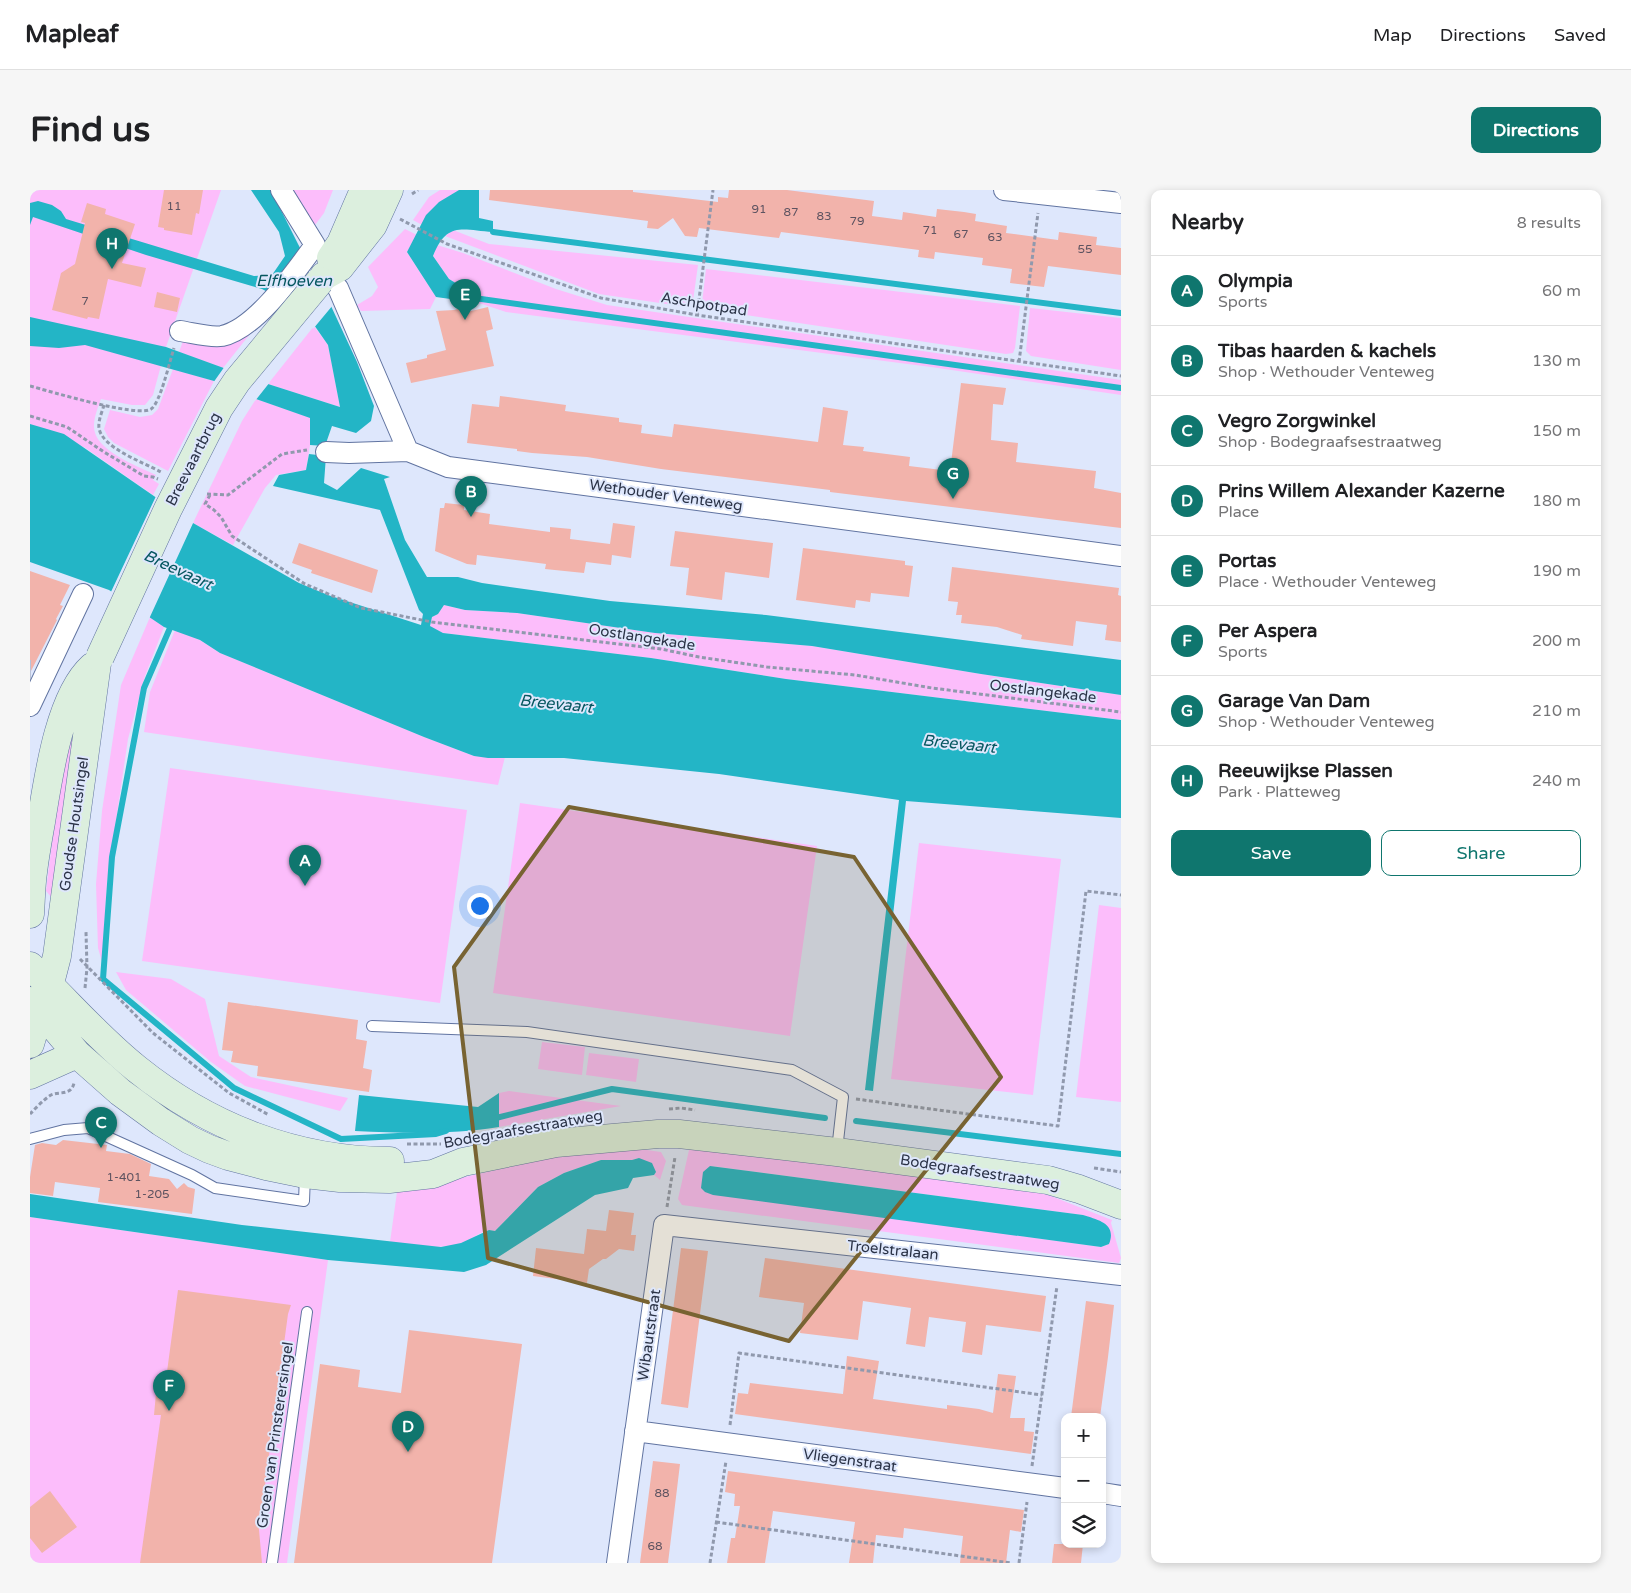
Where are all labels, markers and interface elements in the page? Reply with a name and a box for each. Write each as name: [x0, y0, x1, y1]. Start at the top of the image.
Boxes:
text: Mapleaf: [25, 20, 119, 49]
text: Map: [1373, 24, 1412, 46]
text: Directions: [1440, 24, 1526, 46]
text: Saved: [1554, 24, 1606, 46]
button: Directions: [1471, 107, 1601, 153]
text: Find us: [30, 109, 150, 151]
house number: 11: [166, 199, 182, 213]
house number: 91: [751, 202, 767, 216]
house number: 87: [783, 205, 799, 219]
house number: 83: [816, 209, 832, 223]
text: Nearby: [1171, 210, 1244, 235]
text: 8 results: [1517, 213, 1581, 233]
house number: 79: [849, 214, 865, 228]
house number: 71: [922, 223, 938, 237]
house number: 67: [953, 227, 969, 241]
pin: H: [96, 228, 128, 269]
house number: 63: [987, 230, 1003, 244]
house number: 55: [1077, 242, 1093, 256]
text: Olympia: [1218, 270, 1293, 292]
water label: Elfhoeven: [256, 271, 333, 291]
pin: E: [449, 279, 481, 320]
text: A: [1181, 281, 1193, 301]
text: 60 m: [1542, 281, 1581, 301]
street label: Aschpotpad: [660, 288, 748, 320]
text: Sports: [1218, 292, 1267, 312]
house number: 7: [81, 294, 89, 308]
text: Tibas haarden & kachels: [1218, 340, 1436, 362]
text: B: [1181, 351, 1193, 371]
text: 130 m: [1532, 351, 1581, 371]
text: Shop · Wethouder Venteweg: [1218, 362, 1435, 382]
street label: Breevaartbrug: [162, 409, 224, 509]
text: Vegro Zorgwinkel: [1218, 410, 1376, 432]
text: C: [1181, 421, 1193, 441]
text: 150 m: [1532, 421, 1581, 441]
text: Shop · Bodegraafsestraatweg: [1218, 432, 1442, 452]
pin: G: [937, 458, 969, 499]
street label: Wethouder Venteweg: [588, 475, 744, 515]
pin: B: [455, 476, 487, 517]
text: Prins Willem Alexander Kazerne: [1218, 480, 1505, 502]
text: D: [1181, 491, 1193, 511]
text: 180 m: [1532, 491, 1581, 511]
text: Place: [1218, 502, 1259, 522]
water label: Breevaart: [140, 545, 217, 595]
text: Portas: [1218, 550, 1276, 572]
text: E: [1182, 561, 1192, 581]
text: 190 m: [1532, 561, 1581, 581]
text: Place · Wethouder Venteweg: [1218, 572, 1436, 592]
street label: Oostlangekade: [587, 620, 697, 654]
text: Per Aspera: [1218, 620, 1317, 642]
text: F: [1182, 631, 1192, 651]
text: 200 m: [1532, 631, 1581, 651]
text: Sports: [1218, 642, 1267, 662]
street label: Oostlangekade: [989, 676, 1097, 706]
water label: Breevaart: [518, 690, 595, 718]
text: Garage Van Dam: [1218, 690, 1370, 712]
text: G: [1181, 701, 1193, 721]
text: 210 m: [1532, 701, 1581, 721]
text: Shop · Wethouder Venteweg: [1218, 712, 1435, 732]
water label: Breevaart: [921, 730, 998, 758]
street label: Goudse Houtsingel: [56, 756, 92, 892]
text: Reeuwijkse Plassen: [1218, 760, 1393, 782]
text: H: [1181, 771, 1193, 791]
text: 240 m: [1532, 771, 1581, 791]
text: Park · Platteweg: [1218, 782, 1341, 802]
button: Save: [1171, 830, 1371, 876]
button: Share: [1381, 830, 1581, 876]
pin: A: [289, 845, 321, 886]
your location: [467, 893, 493, 919]
street label: Bodegraafsestraatweg: [442, 1106, 604, 1152]
pin: C: [85, 1107, 117, 1148]
street label: Bodegraafsestraatweg: [899, 1150, 1061, 1194]
house number: 1-401: [106, 1170, 142, 1184]
house number: 1-205: [134, 1187, 170, 1201]
street label: Troelstralaan: [846, 1236, 940, 1264]
street label: Wibautstraat: [634, 1288, 664, 1382]
street label: Groen van Prinsterersingel: [253, 1341, 297, 1529]
pin: F: [153, 1370, 185, 1411]
pin: D: [392, 1411, 424, 1452]
map controls: [1061, 1413, 1106, 1548]
button: +: [1061, 1413, 1106, 1458]
street label: Vliegenstraat: [802, 1445, 898, 1476]
button: −: [1061, 1458, 1106, 1503]
house number: 88: [654, 1486, 670, 1500]
button: layers: [1061, 1503, 1106, 1548]
house number: 68: [647, 1539, 663, 1553]

